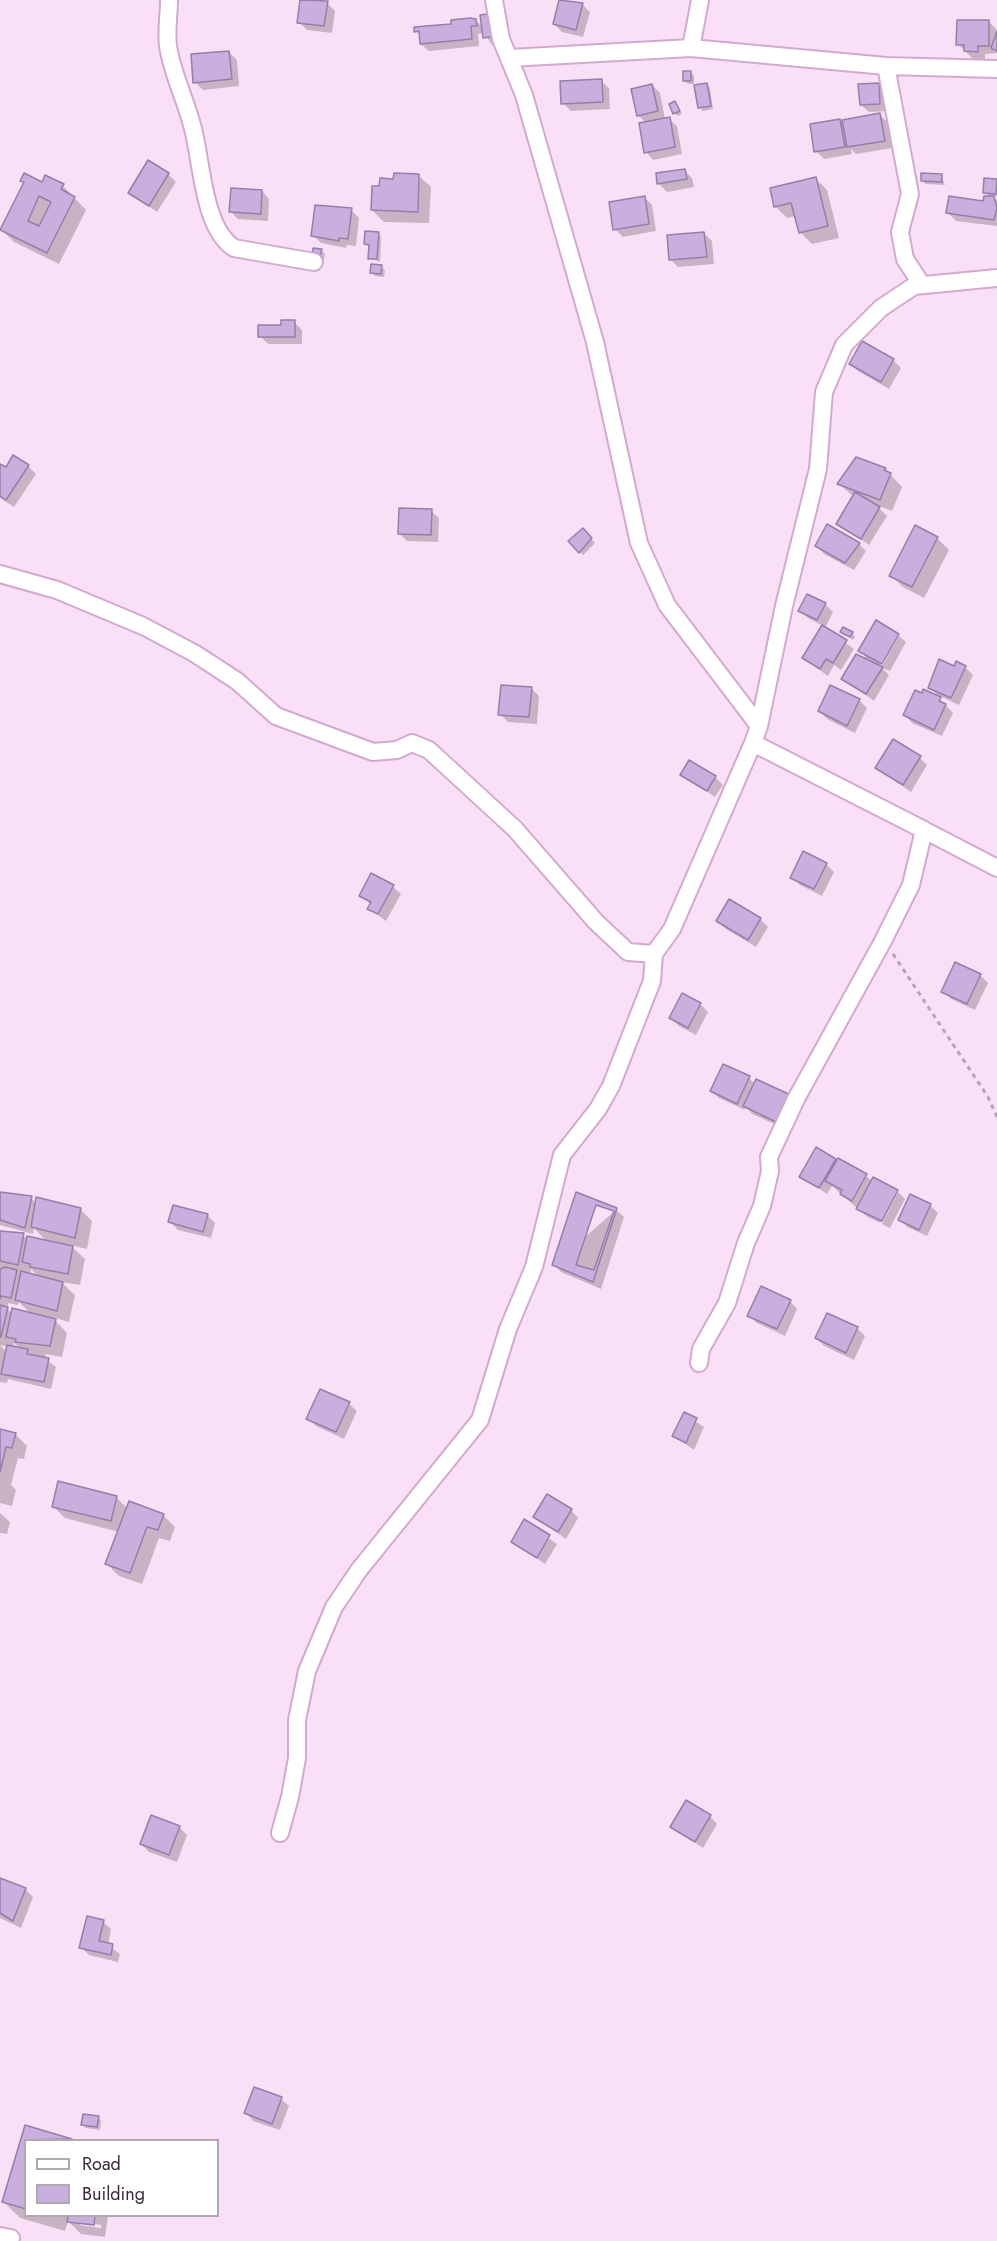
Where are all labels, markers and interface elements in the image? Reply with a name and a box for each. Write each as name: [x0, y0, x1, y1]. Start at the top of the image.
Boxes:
legend: [24, 2139, 219, 2217]
text: Road: [82, 2151, 121, 2177]
text: Building: [82, 2181, 145, 2207]

